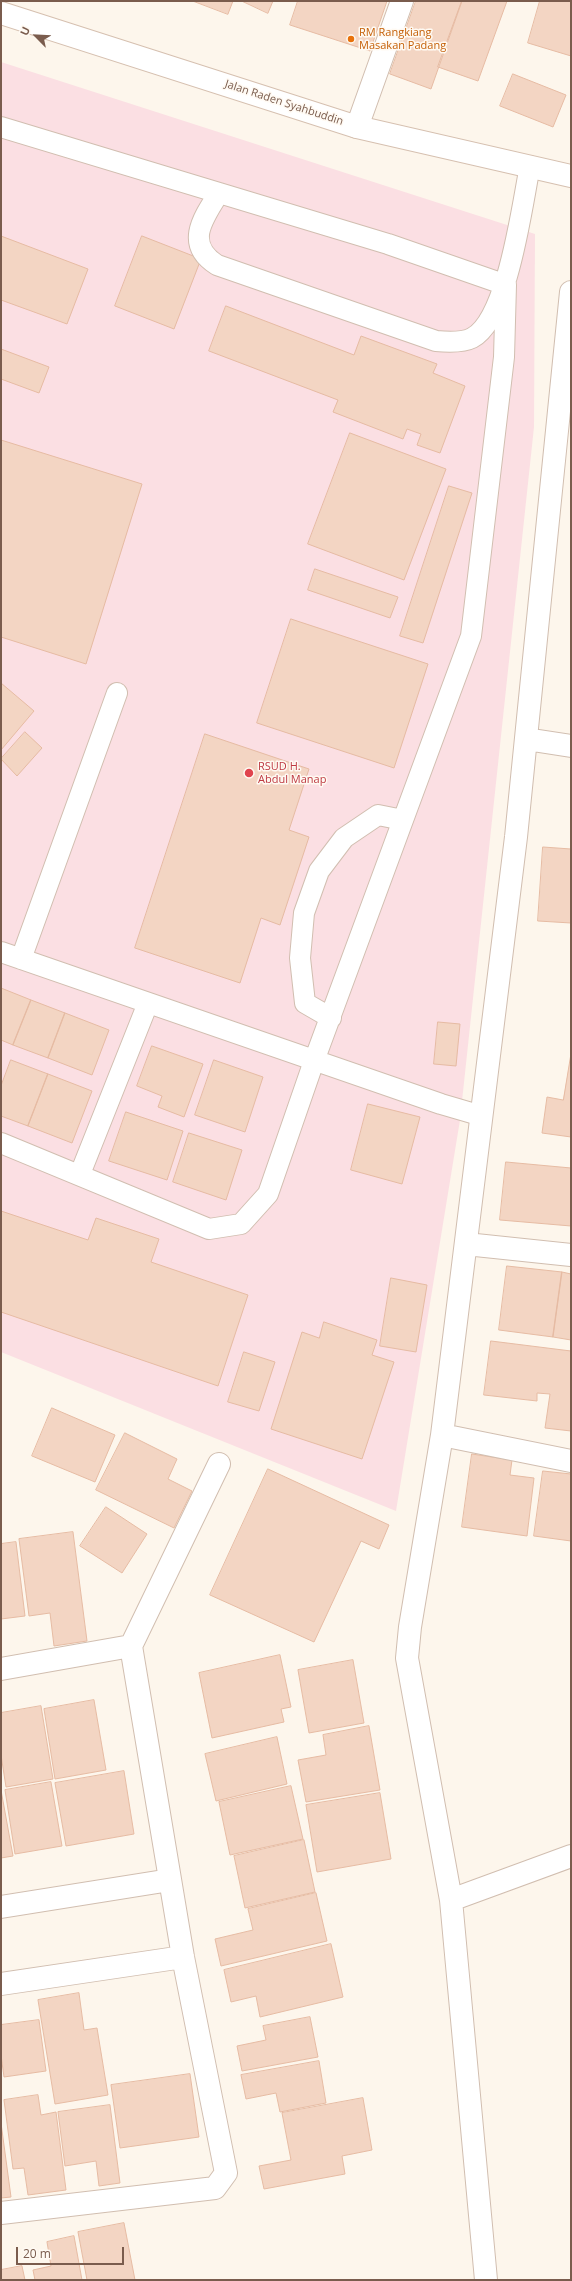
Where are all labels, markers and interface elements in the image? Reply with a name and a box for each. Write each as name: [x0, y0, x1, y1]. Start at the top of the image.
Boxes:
north arrow: [16, 16, 56, 56]
text: U: [16, 24, 33, 38]
place label: RM Rangkiang Masakan Padang: [359, 26, 446, 52]
marker: RM Rangkiang Masakan Padang: [346, 34, 356, 44]
street label: Jalan Raden Syahbuddin: [223, 78, 345, 128]
place label: RSUD H. Abdul Manap: [258, 760, 326, 786]
marker: RSUD H. Abdul Manap: [243, 767, 255, 779]
scale bar: [18, 2239, 126, 2265]
text: 20 m: [23, 2245, 51, 2262]

